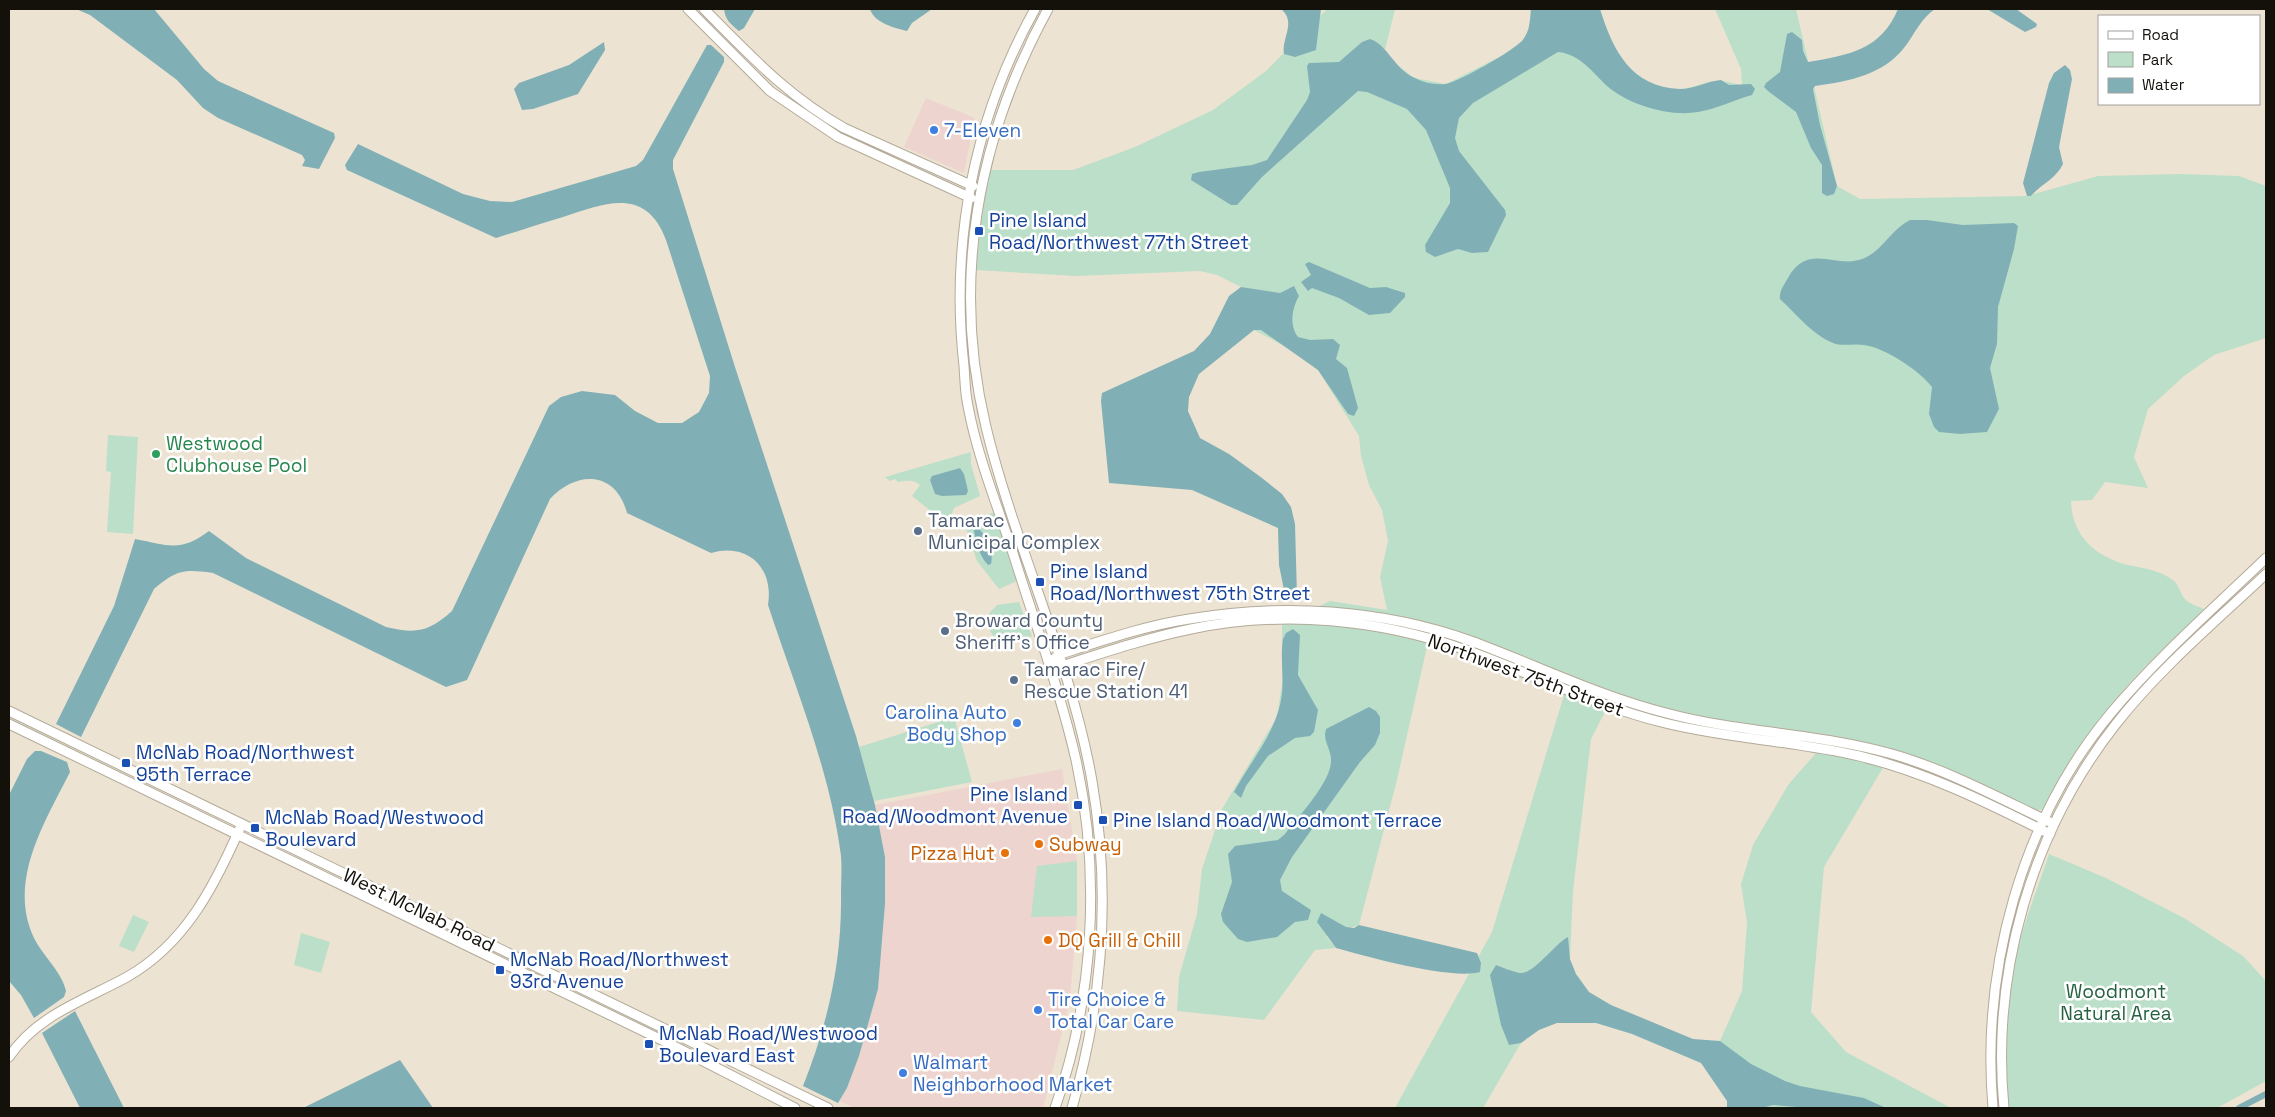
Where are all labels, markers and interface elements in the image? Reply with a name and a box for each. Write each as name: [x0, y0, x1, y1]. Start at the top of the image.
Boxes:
legend: [2098, 15, 2260, 105]
text: Road: [2142, 25, 2179, 44]
text: Park: [2142, 50, 2173, 69]
text: Water: [2142, 75, 2185, 94]
place label: 7-Eleven: [944, 118, 1021, 143]
marker: 7-Eleven: [928, 124, 940, 136]
place label: Pine Island Road/Northwest 77th Street: [989, 208, 1249, 255]
marker: Pine Island Road/Northwest 77th Street: [973, 225, 985, 237]
place label: Westwood Clubhouse Pool: [166, 431, 307, 478]
marker: Westwood Clubhouse Pool: [150, 448, 162, 460]
place label: Tamarac Municipal Complex: [928, 508, 1100, 555]
marker: Tamarac Municipal Complex: [912, 525, 924, 537]
place label: Pine Island Road/Northwest 75th Street: [1050, 559, 1311, 606]
marker: Pine Island Road/Northwest 75th Street: [1034, 576, 1046, 588]
place label: Broward County Sheriff's Office: [955, 608, 1103, 655]
marker: Broward County Sheriff's Office: [939, 625, 951, 637]
street label: Northwest 75th Street: [1424, 628, 1628, 722]
place label: Tamarac Fire/ Rescue Station 41: [1024, 657, 1188, 704]
marker: Tamarac Fire/ Rescue Station 41: [1008, 674, 1020, 686]
place label: Carolina Auto Body Shop: [885, 700, 1007, 747]
marker: Carolina Auto Body Shop: [1011, 717, 1023, 729]
place label: McNab Road/Northwest 95th Terrace: [136, 740, 355, 787]
marker: McNab Road/Northwest 95th Terrace: [120, 757, 132, 769]
place label: Pine Island Road/Woodmont Avenue: [842, 782, 1068, 829]
marker: Pine Island Road/Woodmont Avenue: [1072, 799, 1084, 811]
place label: McNab Road/Westwood Boulevard: [265, 805, 484, 852]
place label: Pine Island Road/Woodmont Terrace: [1113, 808, 1442, 833]
marker: Pine Island Road/Woodmont Terrace: [1097, 814, 1109, 826]
marker: McNab Road/Westwood Boulevard: [249, 822, 261, 834]
place label: Subway: [1049, 832, 1122, 857]
marker: Subway: [1033, 838, 1045, 850]
place label: Pizza Hut: [911, 841, 995, 866]
marker: Pizza Hut: [999, 847, 1011, 859]
street label: West McNab Road: [339, 862, 499, 958]
place label: DQ Grill & Chill: [1058, 928, 1181, 953]
marker: DQ Grill & Chill: [1042, 934, 1054, 946]
place label: McNab Road/Northwest 93rd Avenue: [510, 947, 729, 994]
marker: McNab Road/Northwest 93rd Avenue: [494, 964, 506, 976]
park label: Woodmont Natural Area: [2060, 979, 2172, 1026]
place label: Tire Choice & Total Car Care: [1048, 987, 1174, 1034]
marker: Tire Choice & Total Car Care: [1032, 1004, 1044, 1016]
place label: McNab Road/Westwood Boulevard East: [659, 1021, 878, 1068]
marker: McNab Road/Westwood Boulevard East: [643, 1038, 655, 1050]
place label: Walmart Neighborhood Market: [913, 1050, 1113, 1097]
marker: Walmart Neighborhood Market: [897, 1067, 909, 1079]

